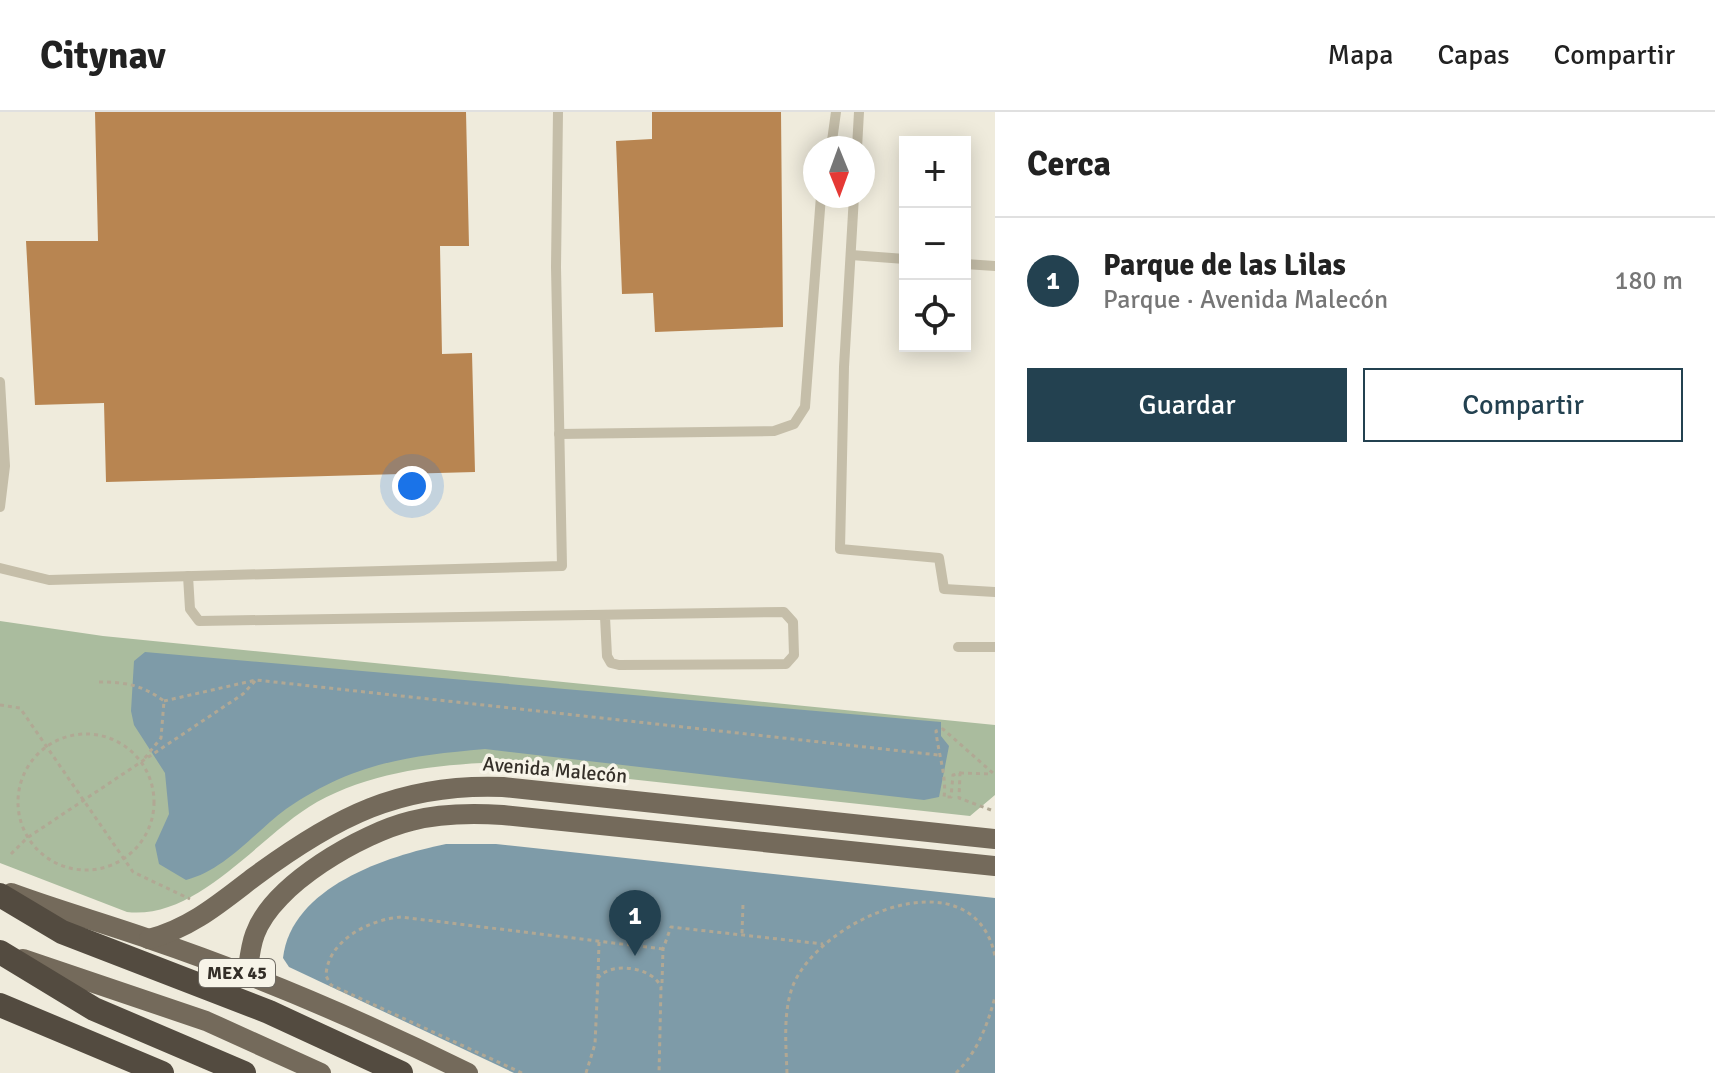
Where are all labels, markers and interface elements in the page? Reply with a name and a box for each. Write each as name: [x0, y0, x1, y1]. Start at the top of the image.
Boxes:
text: Citynav: [40, 32, 166, 79]
text: Mapa: [1328, 38, 1393, 72]
text: Capas: [1437, 38, 1510, 72]
text: Compartir: [1554, 38, 1675, 72]
north arrow: [803, 136, 875, 208]
map controls: [899, 136, 971, 352]
button: +: [899, 136, 971, 208]
text: Cerca: [1027, 143, 1111, 185]
button: −: [899, 208, 971, 280]
text: Parque de las Lilas: [1103, 247, 1346, 284]
text: 1: [1046, 265, 1060, 297]
text: 180 m: [1614, 265, 1683, 297]
button: locate: [899, 280, 971, 352]
text: Parque · Avenida Malecón: [1103, 284, 1388, 316]
button: Guardar: [1027, 368, 1347, 442]
button: Compartir: [1363, 368, 1683, 442]
your location: [392, 466, 432, 506]
street label: Avenida Malecón: [482, 751, 628, 789]
pin: 1: [609, 890, 661, 956]
road number: MEX 45: [199, 959, 275, 987]

